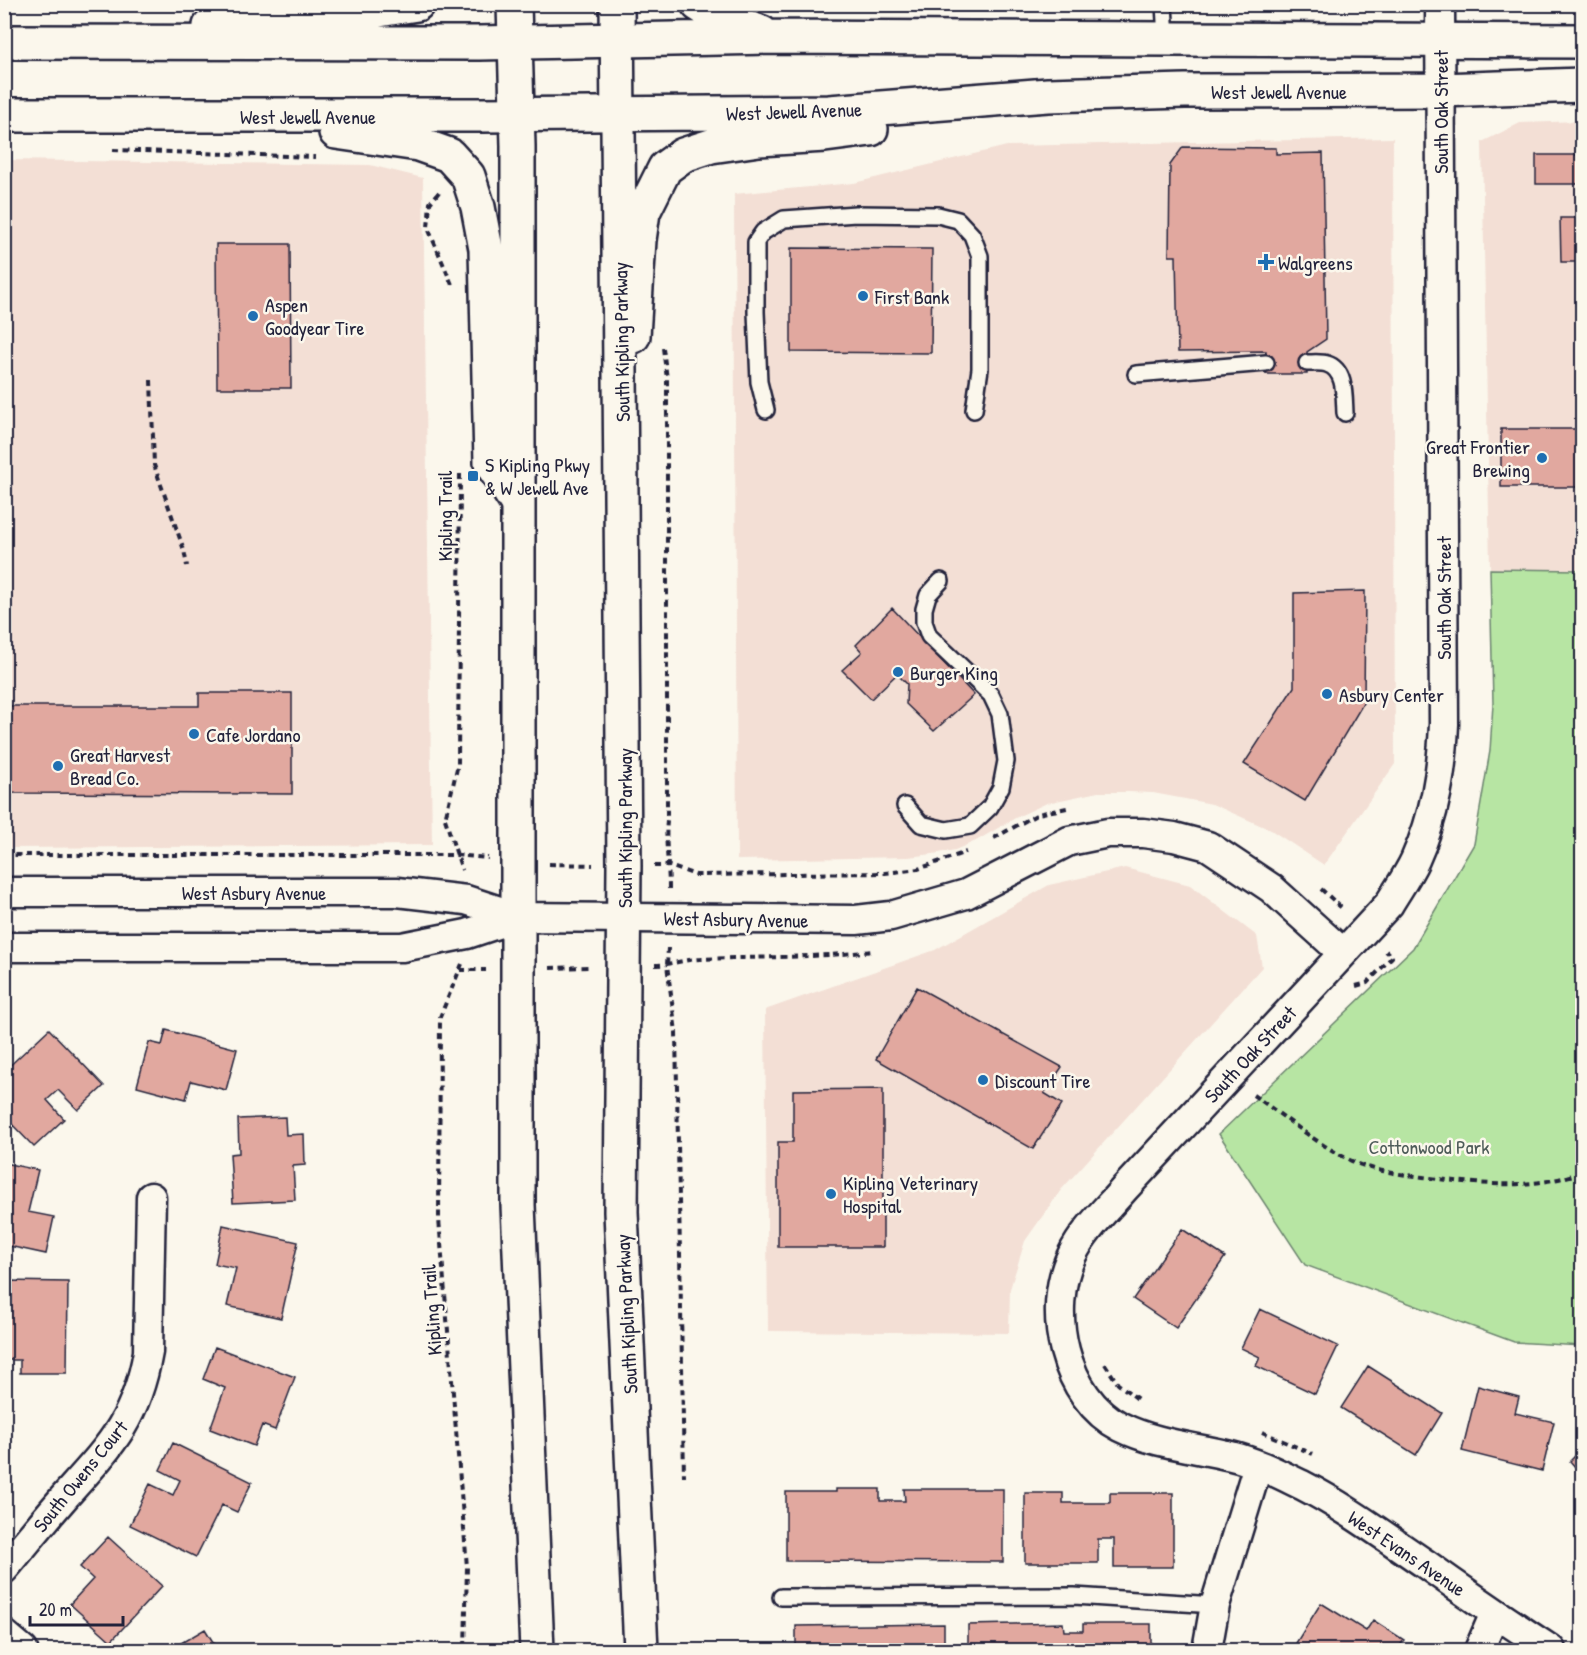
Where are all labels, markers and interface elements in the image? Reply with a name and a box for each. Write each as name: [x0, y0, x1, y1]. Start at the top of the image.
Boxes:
street label: South Oak Street: [1427, 49, 1454, 174]
street label: West Jewell Avenue: [1211, 78, 1347, 105]
street label: West Jewell Avenue: [726, 95, 862, 127]
street label: West Jewell Avenue: [240, 103, 376, 130]
place label: Walgreens: [1278, 249, 1353, 276]
marker: Walgreens: [1259, 255, 1273, 269]
street label: South Kipling Parkway: [606, 262, 636, 422]
place label: First Bank: [874, 283, 949, 310]
marker: First Bank: [856, 289, 870, 303]
place label: Aspen Goodyear Tire: [265, 291, 365, 341]
marker: Aspen Goodyear Tire: [246, 309, 260, 323]
place label: Great Frontier Brewing: [1426, 433, 1530, 483]
place label: S Kipling Pkwy & W Jewell Ave: [485, 451, 590, 501]
marker: Great Frontier Brewing: [1535, 451, 1549, 465]
marker: S Kipling Pkwy & W Jewell Ave: [466, 469, 480, 483]
street label: Kipling Trail: [431, 470, 458, 561]
street label: South Oak Street: [1430, 535, 1457, 660]
place label: Burger King: [910, 659, 998, 686]
marker: Burger King: [891, 665, 905, 679]
place label: Asbury Center: [1339, 681, 1444, 708]
marker: Asbury Center: [1320, 687, 1334, 701]
place label: Cafe Jordano: [206, 721, 300, 748]
marker: Cafe Jordano: [187, 727, 201, 741]
place label: Great Harvest Bread Co.: [70, 741, 171, 791]
street label: South Kipling Parkway: [611, 748, 638, 908]
marker: Great Harvest Bread Co.: [51, 759, 65, 773]
street label: West Asbury Avenue: [182, 879, 326, 906]
street label: West Asbury Avenue: [663, 904, 809, 934]
street label: South Oak Street: [1198, 999, 1303, 1108]
place label: Discount Tire: [995, 1067, 1091, 1094]
marker: Discount Tire: [976, 1073, 990, 1087]
park label: Cottonwood Park: [1368, 1133, 1490, 1160]
place label: Kipling Veterinary Hospital: [843, 1169, 978, 1219]
marker: Kipling Veterinary Hospital: [824, 1187, 838, 1201]
street label: South Kipling Parkway: [608, 1233, 644, 1395]
street label: Kipling Trail: [414, 1263, 448, 1356]
street label: South Owens Court: [27, 1414, 134, 1537]
street label: West Evans Avenue: [1343, 1504, 1471, 1602]
scale bar: [30, 1589, 123, 1627]
text: 20 m: [39, 1597, 72, 1622]

